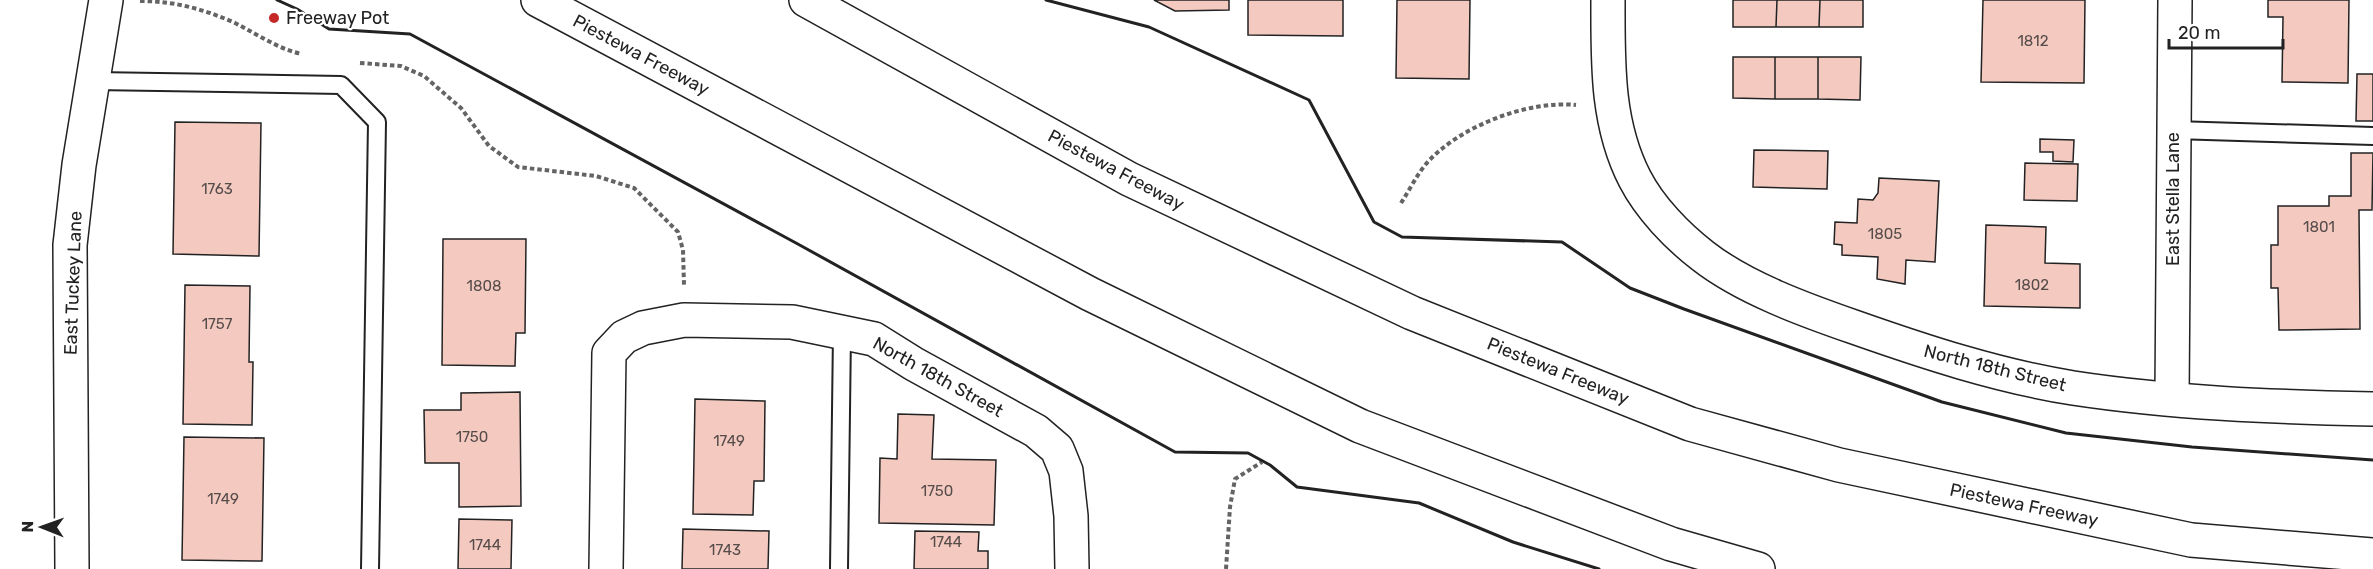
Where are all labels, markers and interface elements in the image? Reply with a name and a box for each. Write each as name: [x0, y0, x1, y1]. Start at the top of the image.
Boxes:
place label: Freeway Pot: [286, 7, 389, 29]
street label: Piestewa Freeway: [569, 10, 713, 100]
marker: Freeway Pot: [267, 11, 281, 25]
scale bar: [2169, 12, 2283, 50]
text: 20 m: [2178, 22, 2220, 44]
house number: 1812: [2017, 32, 2049, 50]
street label: Piestewa Freeway: [1044, 125, 1188, 215]
street label: East Stella Lane: [2162, 132, 2184, 266]
house number: 1763: [201, 180, 233, 198]
street label: East Tuckey Lane: [59, 211, 87, 355]
house number: 1801: [2303, 218, 2335, 236]
house number: 1805: [1868, 225, 1902, 243]
house number: 1802: [2015, 276, 2049, 294]
house number: 1808: [466, 277, 502, 295]
house number: 1757: [202, 315, 233, 333]
street label: North 18th Street: [869, 332, 1007, 422]
street label: Piestewa Freeway: [1484, 332, 1632, 410]
street label: North 18th Street: [1922, 340, 2068, 396]
house number: 1750: [456, 428, 488, 446]
house number: 1749: [713, 432, 745, 450]
street label: Piestewa Freeway: [1948, 479, 2100, 531]
house number: 1750: [921, 482, 953, 500]
house number: 1749: [207, 490, 239, 508]
north arrow: [12, 497, 72, 557]
text: N: [18, 521, 37, 533]
house number: 1744: [930, 533, 962, 551]
house number: 1744: [469, 536, 501, 554]
house number: 1743: [709, 541, 741, 559]

